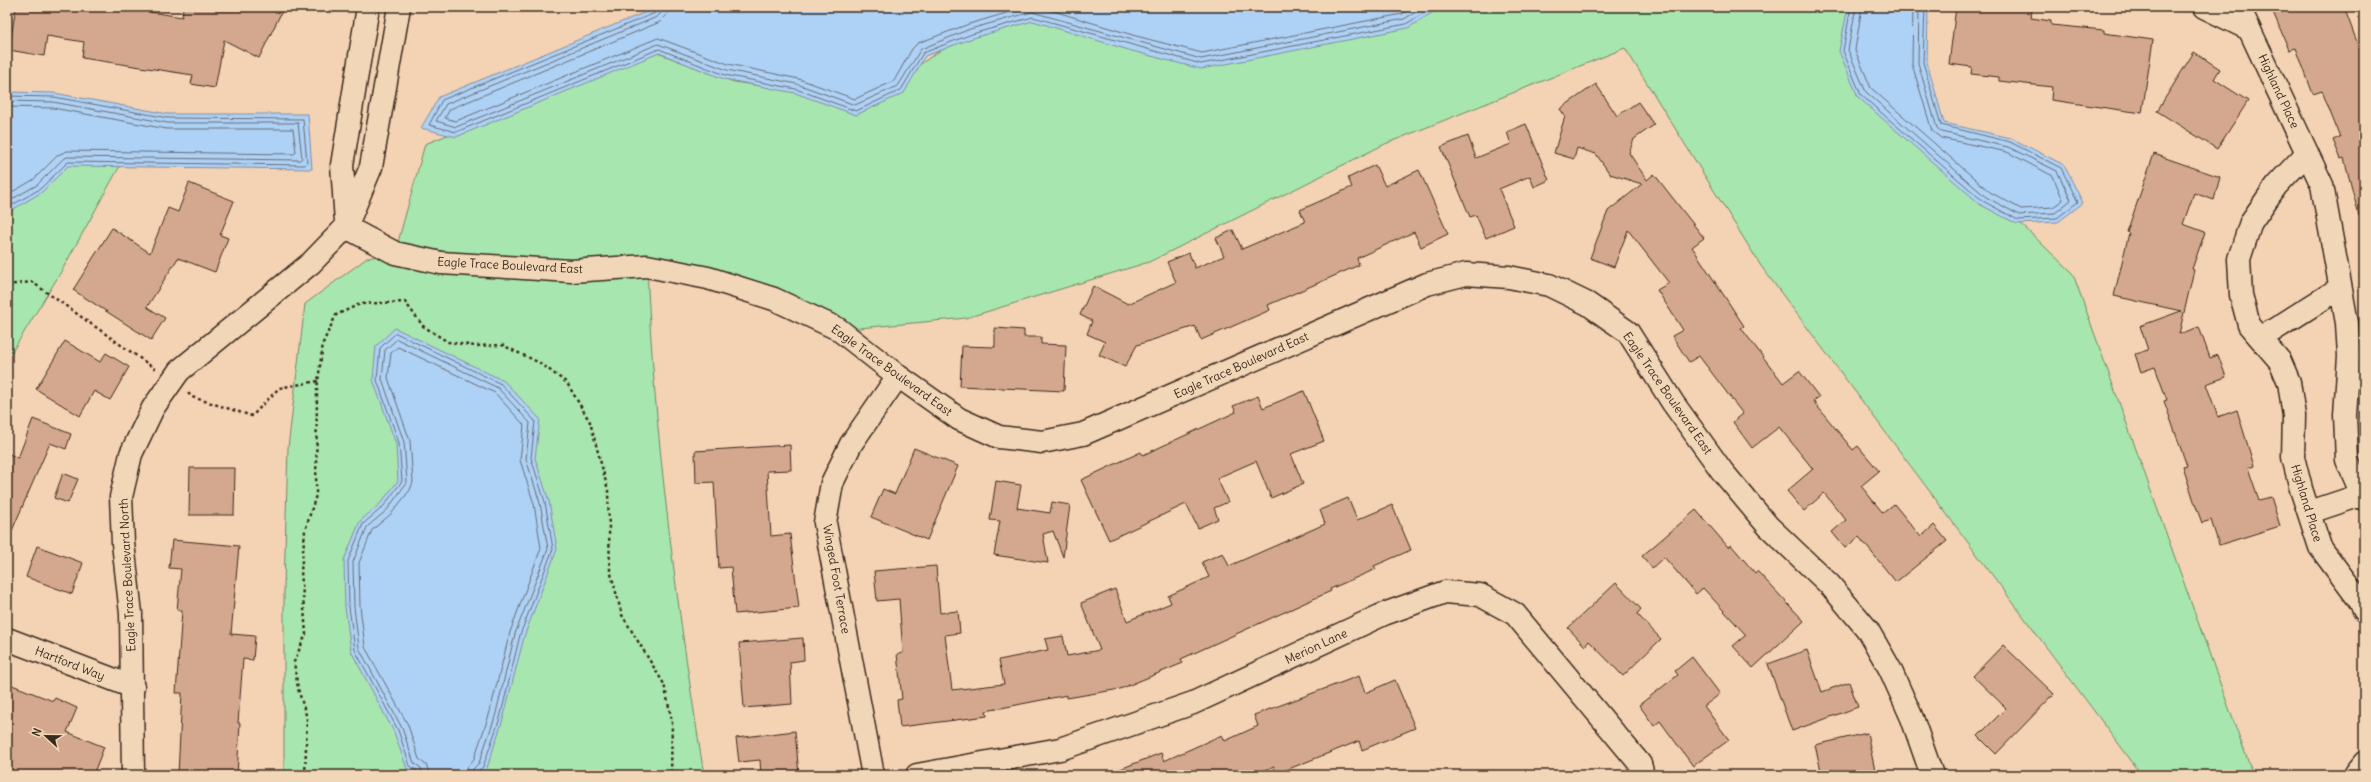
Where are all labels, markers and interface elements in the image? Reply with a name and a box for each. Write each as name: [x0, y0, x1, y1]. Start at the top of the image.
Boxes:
street label: Highland Place: [2255, 51, 2303, 131]
street label: Eagle Trace Boulevard East: [437, 254, 583, 276]
street label: Eagle Trace Boulevard East: [829, 321, 955, 419]
street label: Eagle Trace Boulevard East: [1171, 328, 1311, 402]
street label: Eagle Trace Boulevard East: [1620, 329, 1716, 457]
street label: Highland Place: [2288, 462, 2326, 544]
street label: Eagle Trace Boulevard North: [115, 498, 139, 652]
street label: Winged Foot Terrace: [820, 523, 854, 635]
street label: Merion Lane: [1282, 625, 1350, 667]
street label: Hartford Way: [33, 643, 107, 683]
north arrow: [26, 716, 66, 756]
text: N: [29, 726, 45, 738]

